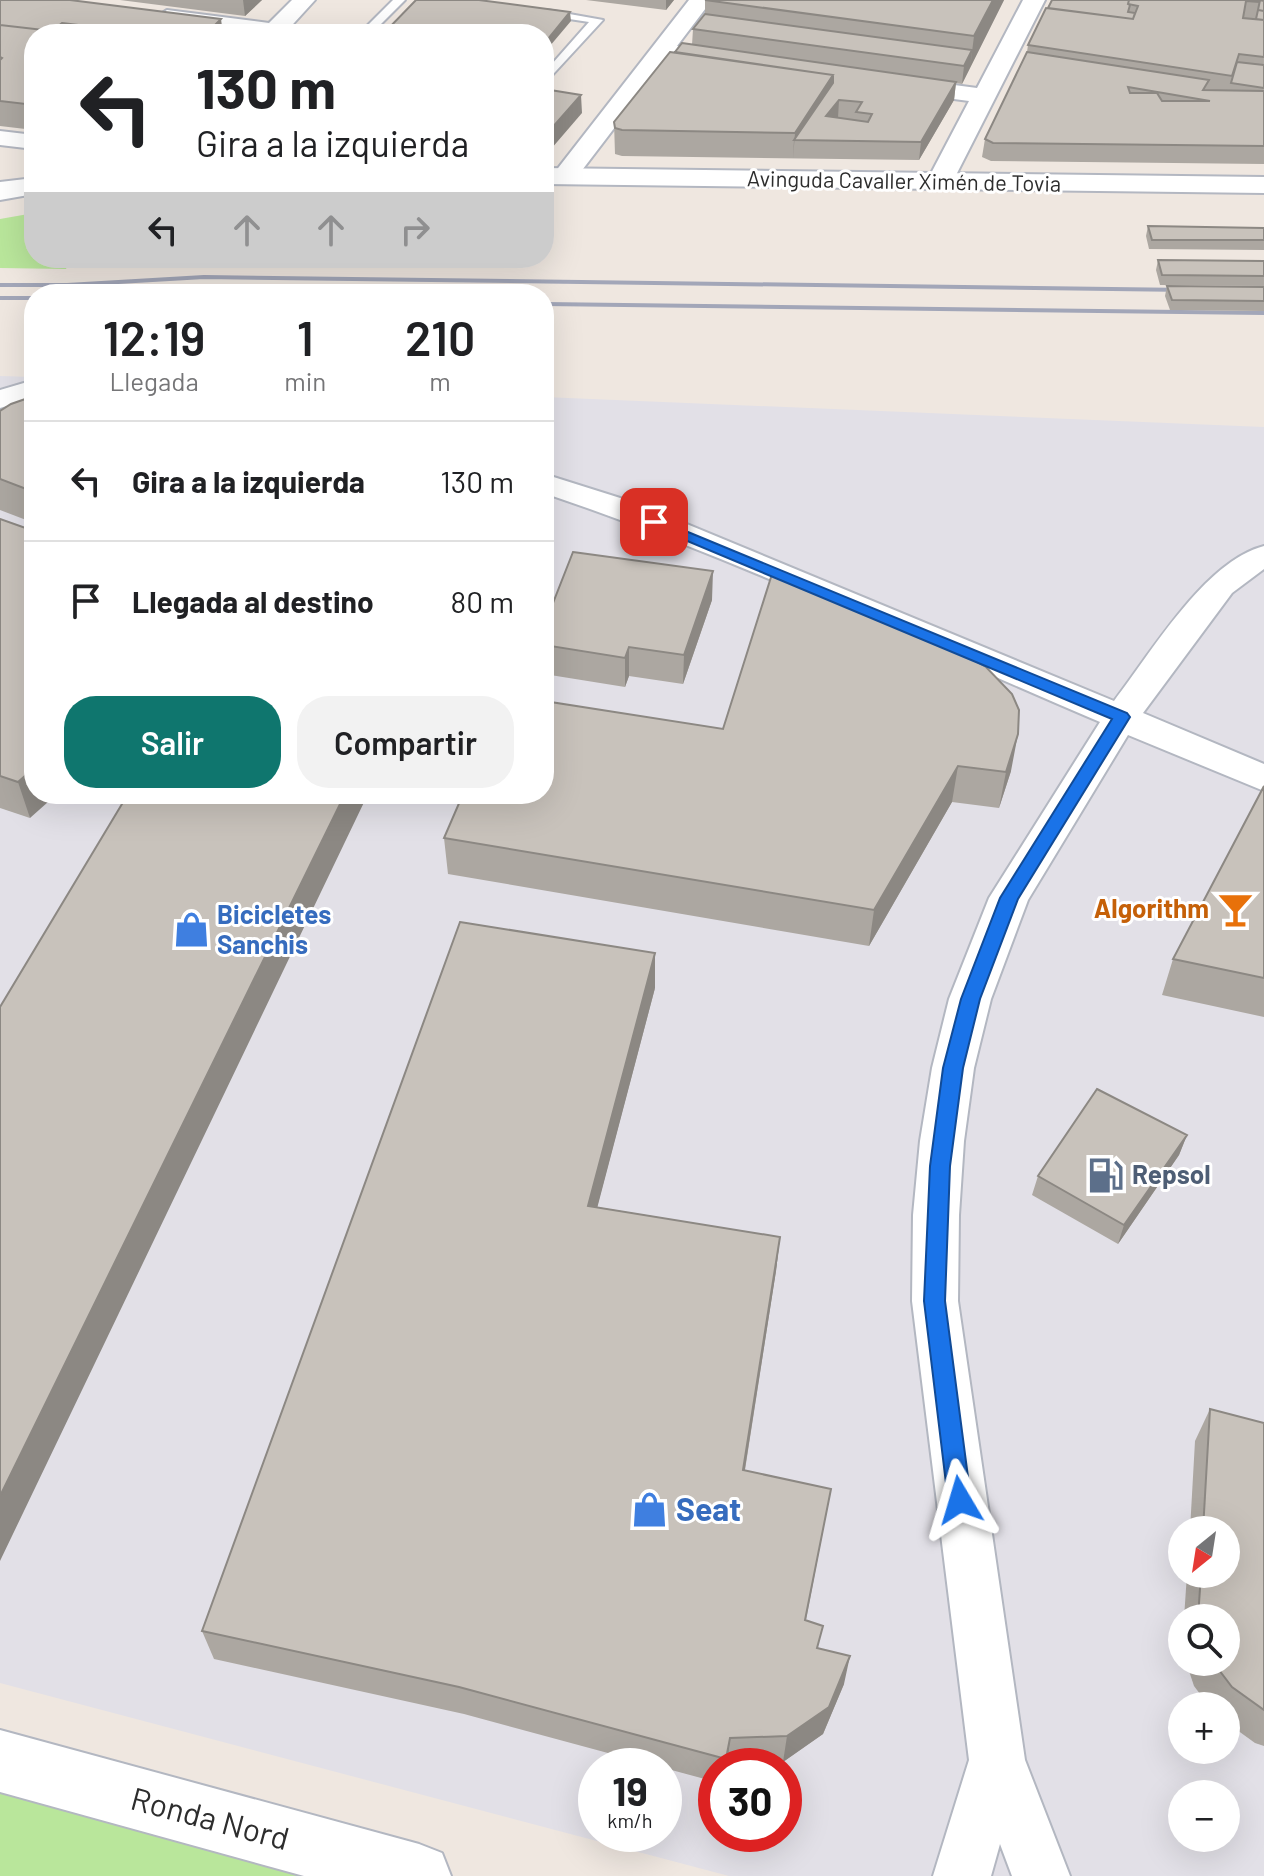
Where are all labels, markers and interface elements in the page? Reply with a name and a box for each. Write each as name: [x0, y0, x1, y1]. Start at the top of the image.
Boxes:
text: 130 m: [196, 53, 336, 120]
icon: left: [64, 56, 168, 160]
text: Gira a la izquierda: [196, 121, 469, 164]
street label: Avinguda Cavaller Ximén de Tovia: [747, 164, 1061, 196]
icon: left: [141, 208, 185, 252]
icon: ahead: [225, 208, 269, 252]
icon: ahead: [309, 208, 353, 252]
icon: right: [393, 208, 437, 252]
text: 12:19: [103, 308, 205, 366]
text: 1: [297, 308, 314, 366]
text: 210: [405, 308, 475, 366]
text: Llegada: [109, 365, 199, 396]
text: min: [284, 365, 326, 396]
text: m: [429, 365, 451, 396]
icon: left: [64, 459, 108, 503]
text: Gira a la izquierda: [132, 463, 365, 499]
text: 130 m: [440, 463, 514, 499]
pin: [620, 488, 688, 556]
icon: arrive: [632, 500, 676, 544]
icon: arrive: [64, 579, 108, 623]
text: Llegada al destino: [132, 583, 374, 619]
text: 80 m: [451, 583, 514, 619]
button: Salir: [64, 696, 281, 788]
button: Compartir: [297, 696, 514, 788]
bar icon: Algorithm: [1216, 890, 1254, 928]
place label: Algorithm: [1094, 892, 1209, 923]
place label: Bicicletes Sanchis: [217, 898, 331, 959]
shop icon: Bicicletes Sanchis: [172, 911, 210, 949]
fuel station icon: Repsol: [1087, 1156, 1125, 1194]
place label: Repsol: [1132, 1158, 1211, 1189]
position arrow: [918, 1458, 1002, 1542]
place label: Seat: [676, 1489, 741, 1527]
shop icon: Seat: [631, 1491, 669, 1529]
north arrow: [1168, 1516, 1240, 1588]
map controls: [1168, 1516, 1240, 1852]
button: search: [1168, 1604, 1240, 1676]
button: +: [1168, 1692, 1240, 1764]
speed limit sign: 30: [698, 1748, 802, 1852]
text: 19: [612, 1766, 648, 1814]
street label: Ronda Nord: [127, 1778, 294, 1856]
button: −: [1168, 1780, 1240, 1852]
text: km/h: [607, 1808, 653, 1832]

